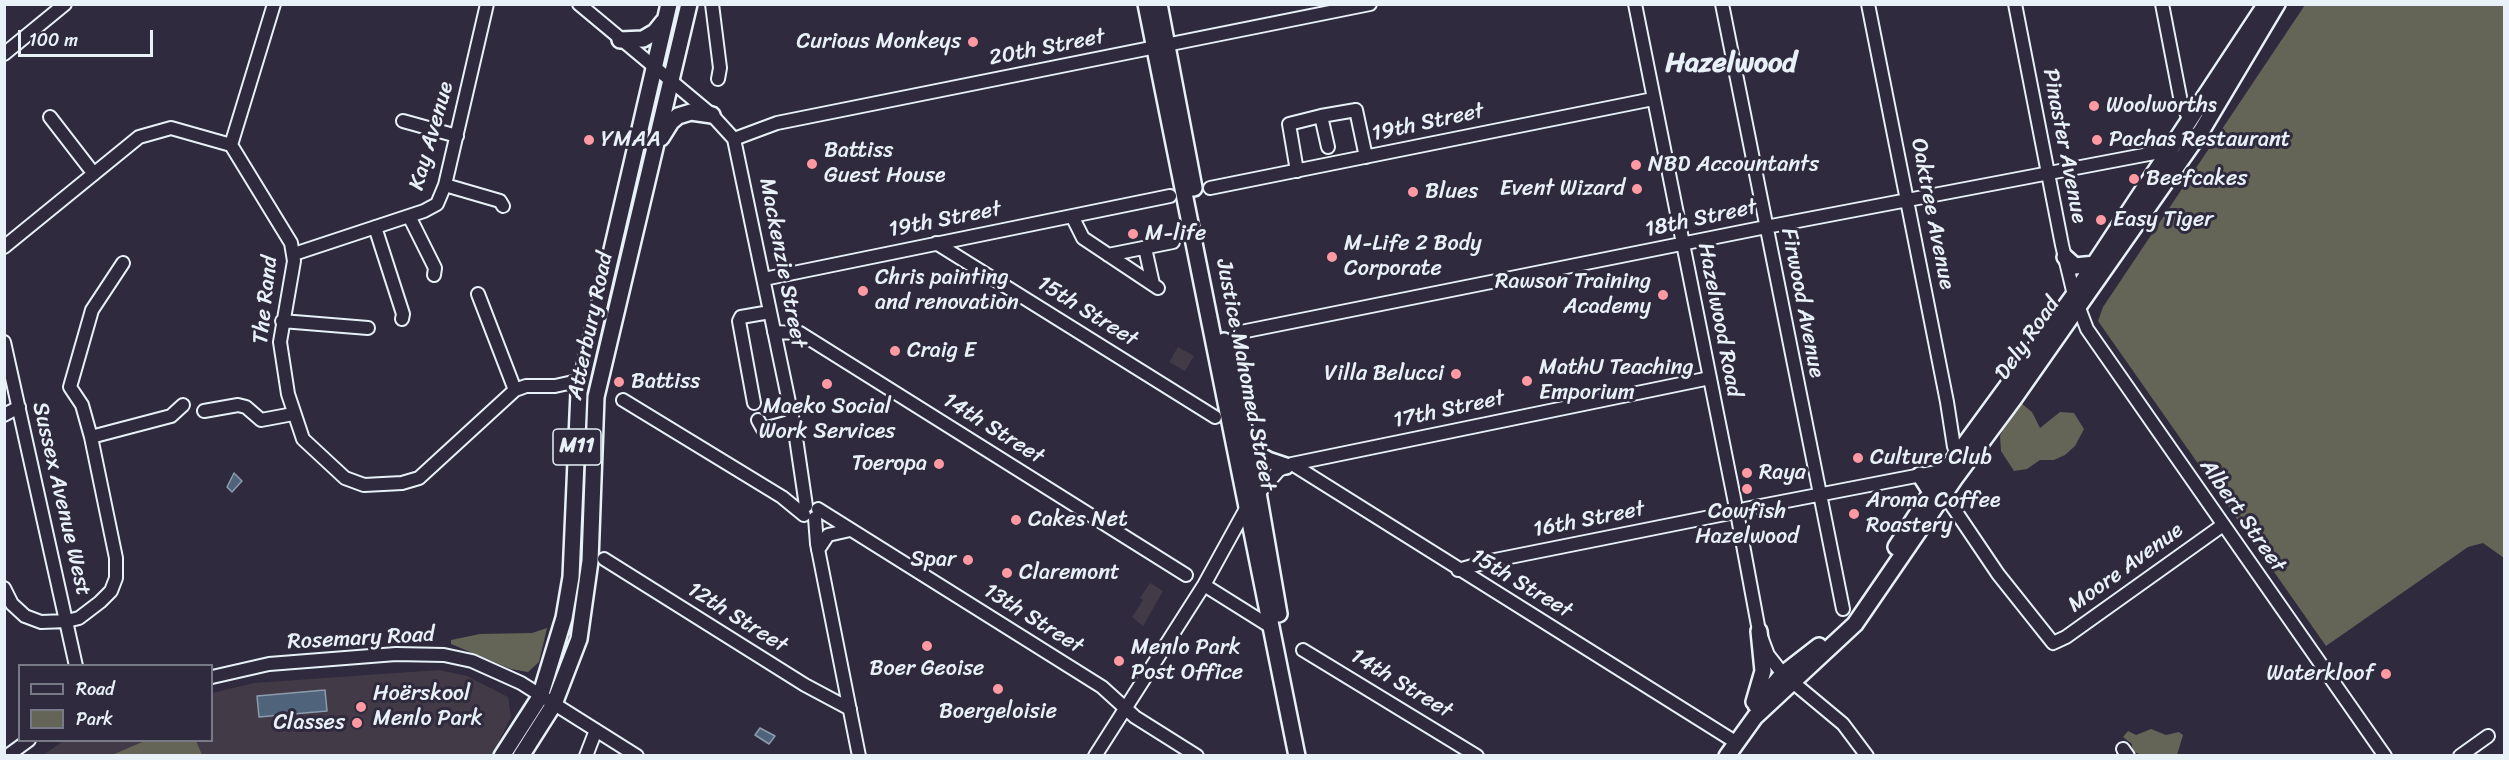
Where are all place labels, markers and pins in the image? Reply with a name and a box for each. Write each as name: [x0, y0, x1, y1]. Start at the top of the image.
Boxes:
place label: Curious Monkeys: [797, 29, 961, 55]
marker: Curious Monkeys: [966, 35, 980, 49]
place label: Woolworths: [2106, 93, 2217, 119]
marker: Woolworths: [2087, 99, 2101, 113]
place label: YMAA: [601, 127, 661, 153]
place label: Pachas Restaurant: [2109, 127, 2290, 153]
marker: YMAA: [582, 133, 596, 147]
marker: Pachas Restaurant: [2090, 133, 2104, 147]
place label: Battiss Guest House: [824, 138, 946, 190]
place label: NBD Accountants: [1648, 152, 1819, 178]
marker: Battiss Guest House: [805, 157, 819, 171]
marker: NBD Accountants: [1629, 158, 1643, 172]
place label: Beefcakes: [2146, 166, 2247, 192]
marker: Beefcakes: [2127, 172, 2141, 186]
place label: Event Wizard: [1500, 176, 1625, 202]
place label: Blues: [1425, 179, 1478, 205]
marker: Event Wizard: [1630, 182, 1644, 196]
marker: Blues: [1406, 185, 1420, 199]
place label: Easy Tiger: [2113, 207, 2213, 233]
marker: Easy Tiger: [2094, 213, 2108, 227]
place label: M-life: [1145, 221, 1206, 247]
marker: M-life: [1126, 227, 1140, 241]
place label: M-Life 2 Body Corporate: [1344, 231, 1482, 282]
marker: M-Life 2 Body Corporate: [1325, 250, 1339, 264]
place label: Chris painting and renovation: [875, 265, 1019, 316]
place label: Rawson Training Academy: [1495, 269, 1651, 320]
marker: Chris painting and renovation: [856, 284, 870, 298]
marker: Rawson Training Academy: [1656, 288, 1670, 302]
place label: Craig E: [907, 338, 976, 364]
marker: Craig E: [888, 344, 902, 358]
place label: MathU Teaching Emporium: [1539, 355, 1694, 406]
place label: Villa Belucci: [1324, 361, 1444, 387]
marker: Villa Belucci: [1449, 367, 1463, 381]
place label: Battiss: [631, 369, 700, 395]
marker: MathU Teaching Emporium: [1520, 374, 1534, 388]
marker: Battiss: [612, 375, 626, 389]
marker: Maeko Social Work Services: [820, 377, 834, 391]
place label: Maeko Social Work Services: [759, 394, 895, 446]
place label: Culture Club: [1870, 445, 1992, 471]
place label: Toeropa: [852, 451, 927, 477]
marker: Culture Club: [1851, 451, 1865, 465]
marker: Toeropa: [932, 457, 946, 471]
place label: Raya: [1759, 460, 1806, 486]
marker: Raya: [1740, 466, 1754, 480]
marker: Cowfish Hazelwood: [1740, 482, 1754, 496]
place label: Aroma Coffee Roastery: [1866, 488, 2001, 540]
place label: Cowfish Hazelwood: [1695, 499, 1799, 550]
place label: Cakes Net: [1028, 507, 1128, 533]
marker: Aroma Coffee Roastery: [1847, 507, 1861, 521]
marker: Cakes Net: [1009, 513, 1023, 527]
place label: Spar: [911, 547, 956, 573]
marker: Spar: [961, 553, 975, 567]
place label: Claremont: [1019, 560, 1120, 586]
marker: Claremont: [1000, 566, 1014, 580]
place label: Menlo Park Post Office: [1131, 635, 1243, 686]
marker: Boer Geoise: [920, 639, 934, 653]
marker: Menlo Park Post Office: [1112, 654, 1126, 668]
place label: Boer Geoise: [870, 656, 984, 682]
place label: Waterkloof: [2266, 661, 2374, 687]
marker: Waterkloof: [2379, 667, 2393, 681]
place label: Hoërskool Menlo Park: [373, 681, 482, 732]
marker: Boergeloisie: [991, 682, 1005, 696]
place label: Boergeloisie: [939, 699, 1057, 725]
marker: Hoërskool Menlo Park: [354, 700, 368, 714]
place label: Classes: [273, 710, 345, 736]
marker: Classes: [350, 716, 364, 730]

